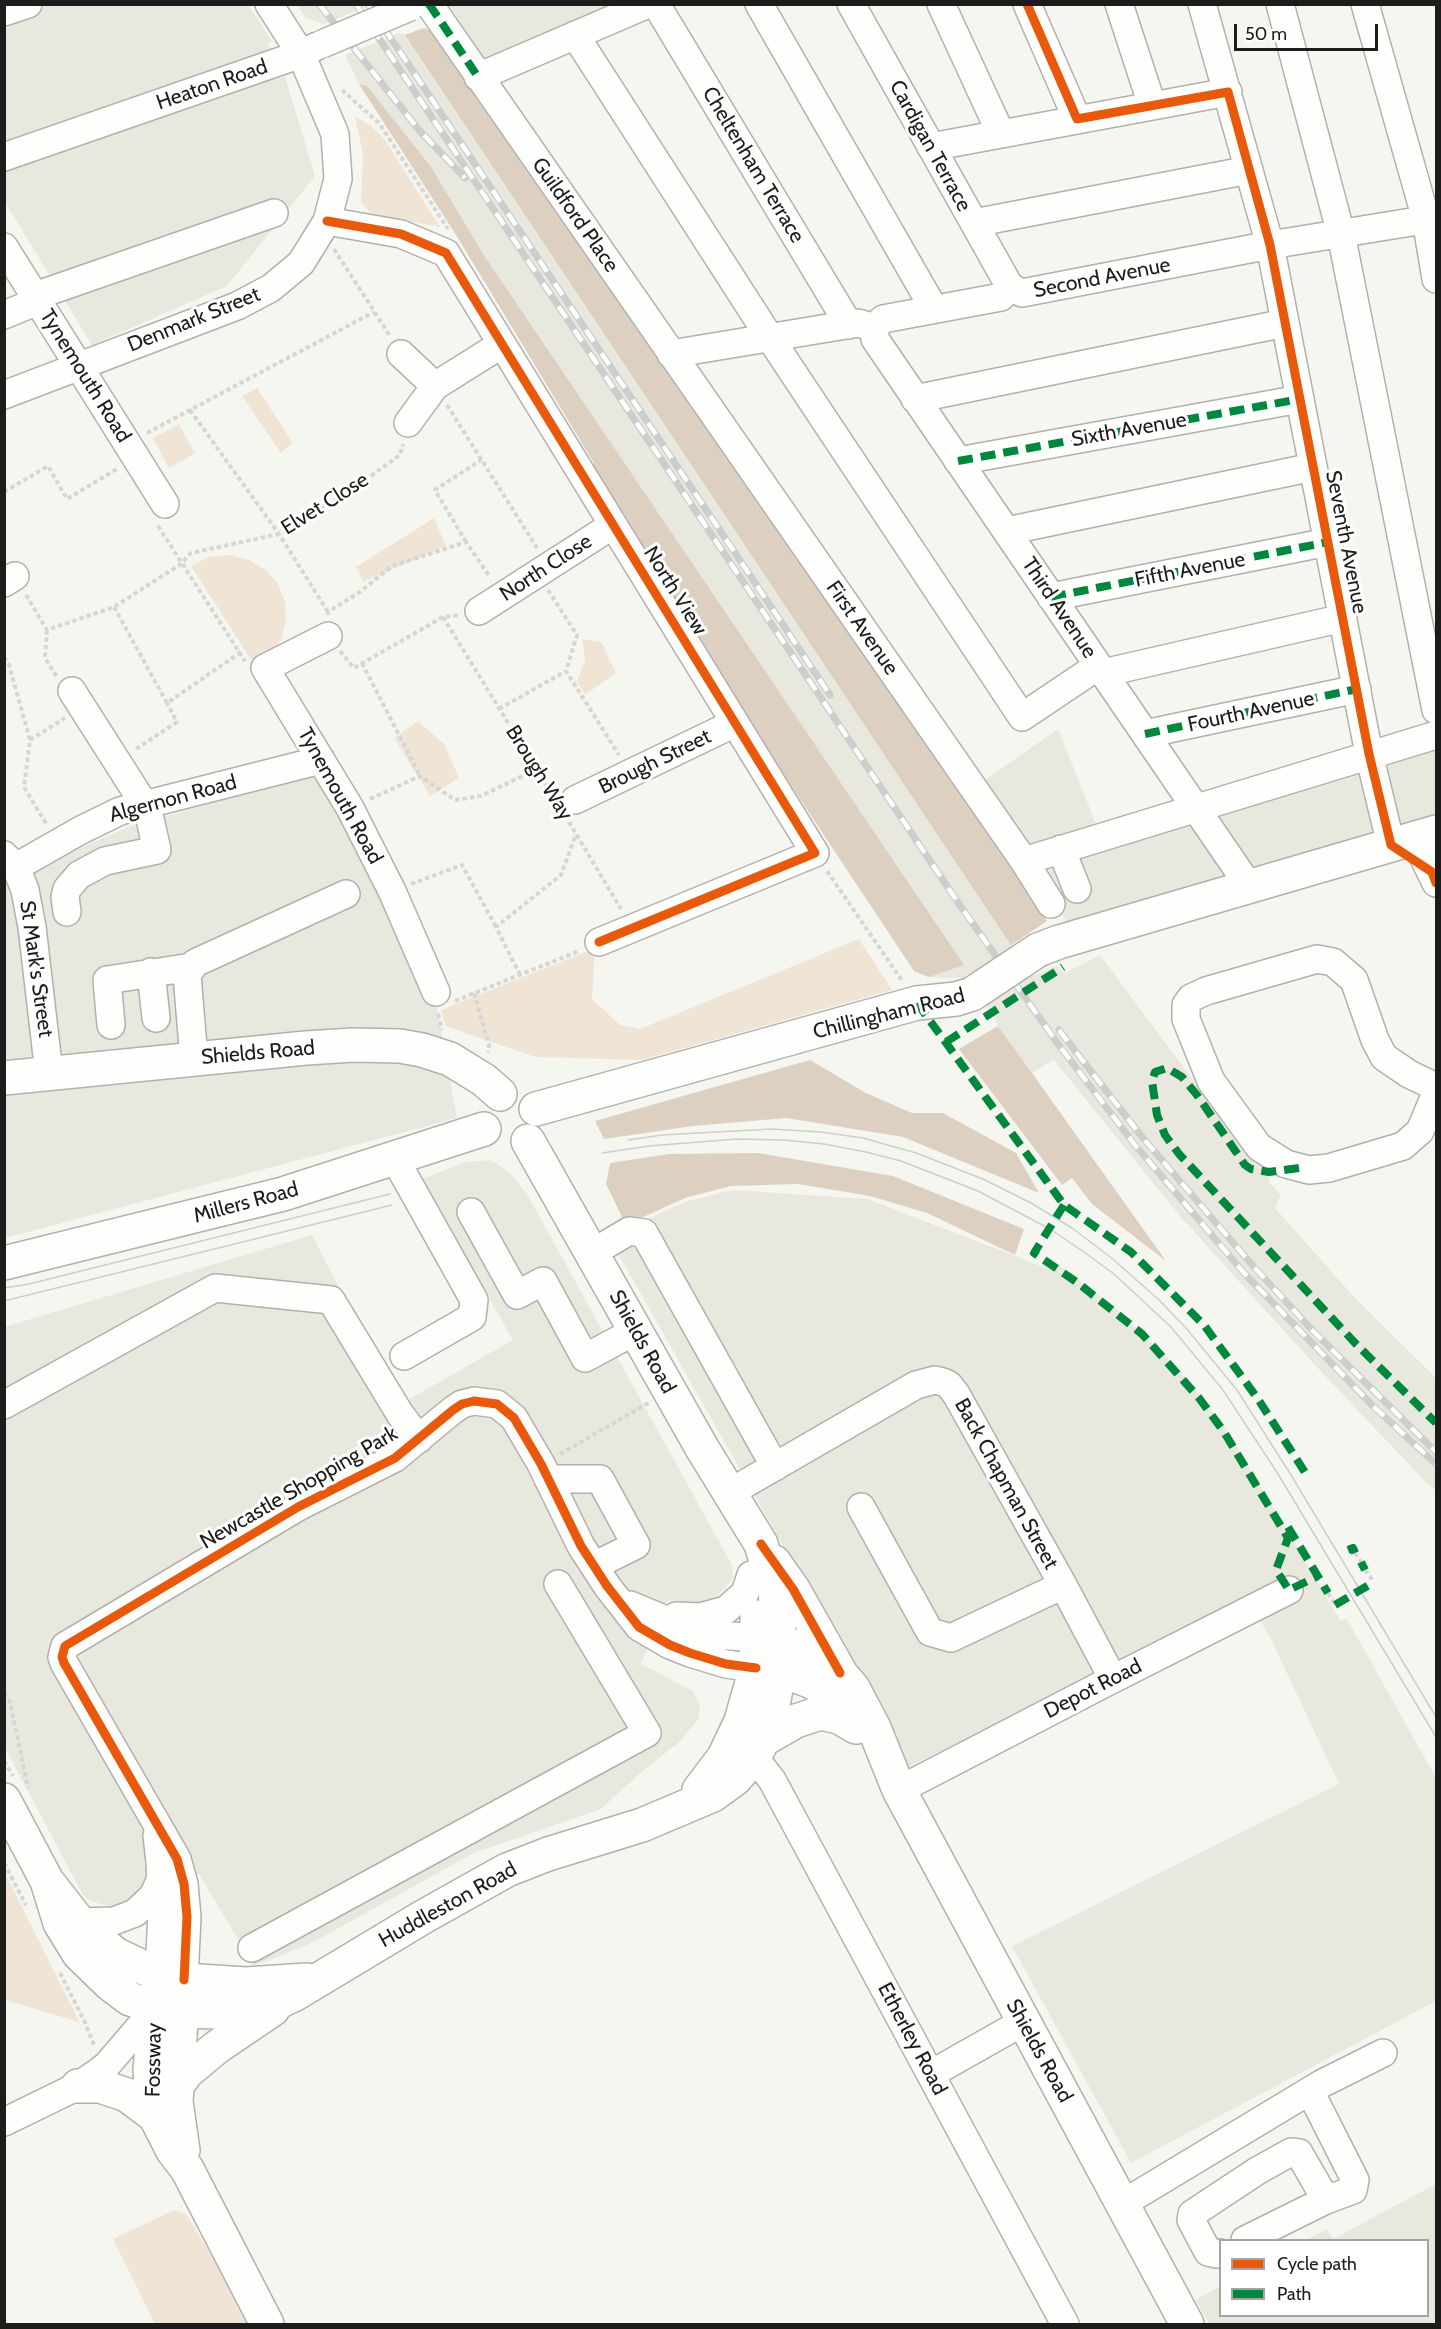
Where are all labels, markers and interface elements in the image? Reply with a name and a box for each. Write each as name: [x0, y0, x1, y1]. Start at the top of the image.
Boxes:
scale bar: [1237, 12, 1381, 50]
text: 50 m: [1245, 23, 1287, 45]
street label: Heaton Road: [153, 54, 271, 116]
street label: Cardigan Terrace: [884, 76, 976, 216]
street label: Cheltenham Terrace: [696, 82, 810, 248]
street label: Guildford Place: [526, 153, 624, 277]
street label: Second Avenue: [1032, 252, 1172, 304]
street label: Denmark Street: [124, 282, 264, 358]
street label: Tynemouth Road: [34, 305, 136, 447]
street label: Sixth Avenue: [1070, 407, 1188, 453]
street label: Elvet Close: [277, 467, 373, 541]
street label: Seventh Avenue: [1320, 468, 1372, 616]
street label: North Close: [495, 529, 597, 607]
street label: North View: [638, 542, 712, 640]
street label: Fifth Avenue: [1133, 547, 1247, 593]
street label: Third Avenue: [1016, 553, 1102, 663]
street label: First Avenue: [820, 576, 904, 680]
street label: Fourth Avenue: [1185, 686, 1317, 738]
street label: Brough Way: [500, 721, 578, 825]
street label: Tynemouth Road: [292, 723, 388, 869]
street label: Brough Street: [595, 724, 715, 800]
street label: Algernon Road: [107, 770, 239, 828]
street label: St Mark's Street: [14, 899, 58, 1039]
street label: Chillingham Road: [811, 983, 967, 1045]
street label: Shields Road: [200, 1035, 316, 1071]
street label: Millers Road: [191, 1177, 301, 1229]
street label: Shields Road: [603, 1286, 681, 1398]
street label: Back Chapman Street: [949, 1394, 1063, 1574]
street label: Newcastle Shopping Park: [196, 1421, 402, 1555]
street label: Depot Road: [1040, 1654, 1146, 1724]
street label: Huddleston Road: [375, 1857, 521, 1953]
street label: Etherley Road: [872, 1979, 952, 2099]
street label: Shields Road: [1000, 1995, 1078, 2107]
street label: Fossway: [141, 2023, 167, 2097]
legend: [1219, 2239, 1429, 2317]
text: Cycle path: [1277, 2253, 1357, 2275]
text: Path: [1277, 2283, 1311, 2305]

